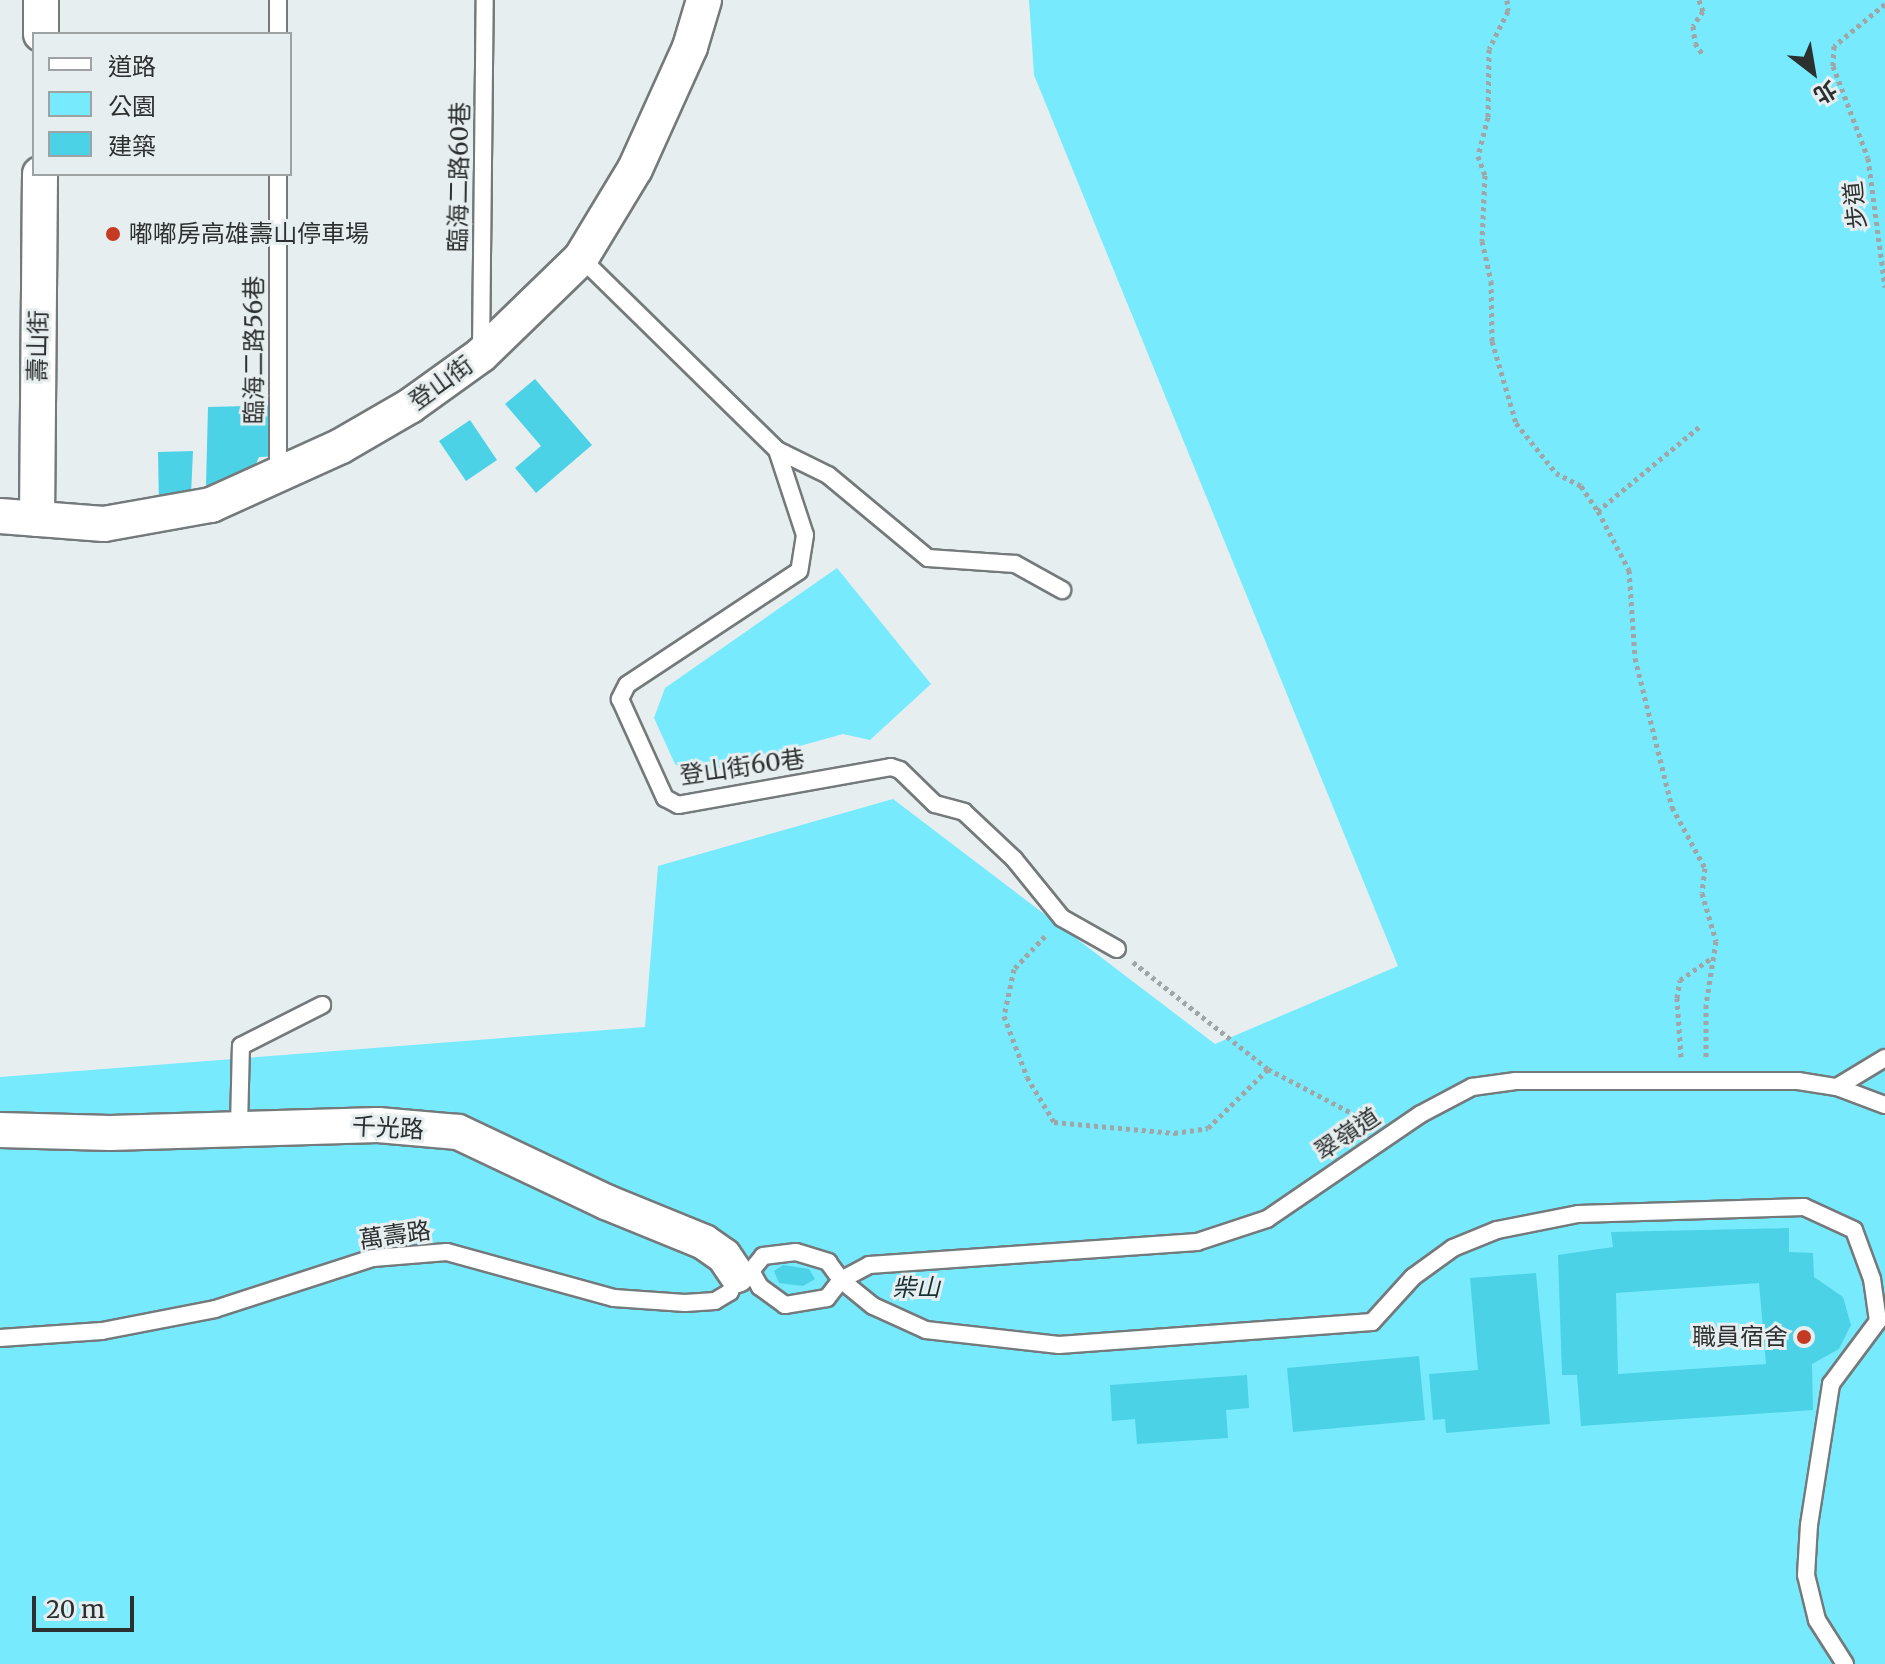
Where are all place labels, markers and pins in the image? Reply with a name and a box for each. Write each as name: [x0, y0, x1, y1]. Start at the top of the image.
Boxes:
place label: 嘟嘟房高雄壽山停車場: [129, 220, 369, 248]
marker: 嘟嘟房高雄壽山停車場: [104, 225, 122, 243]
place label: 職員宿舍: [1692, 1323, 1788, 1351]
marker: 職員宿舍: [1795, 1328, 1813, 1346]

